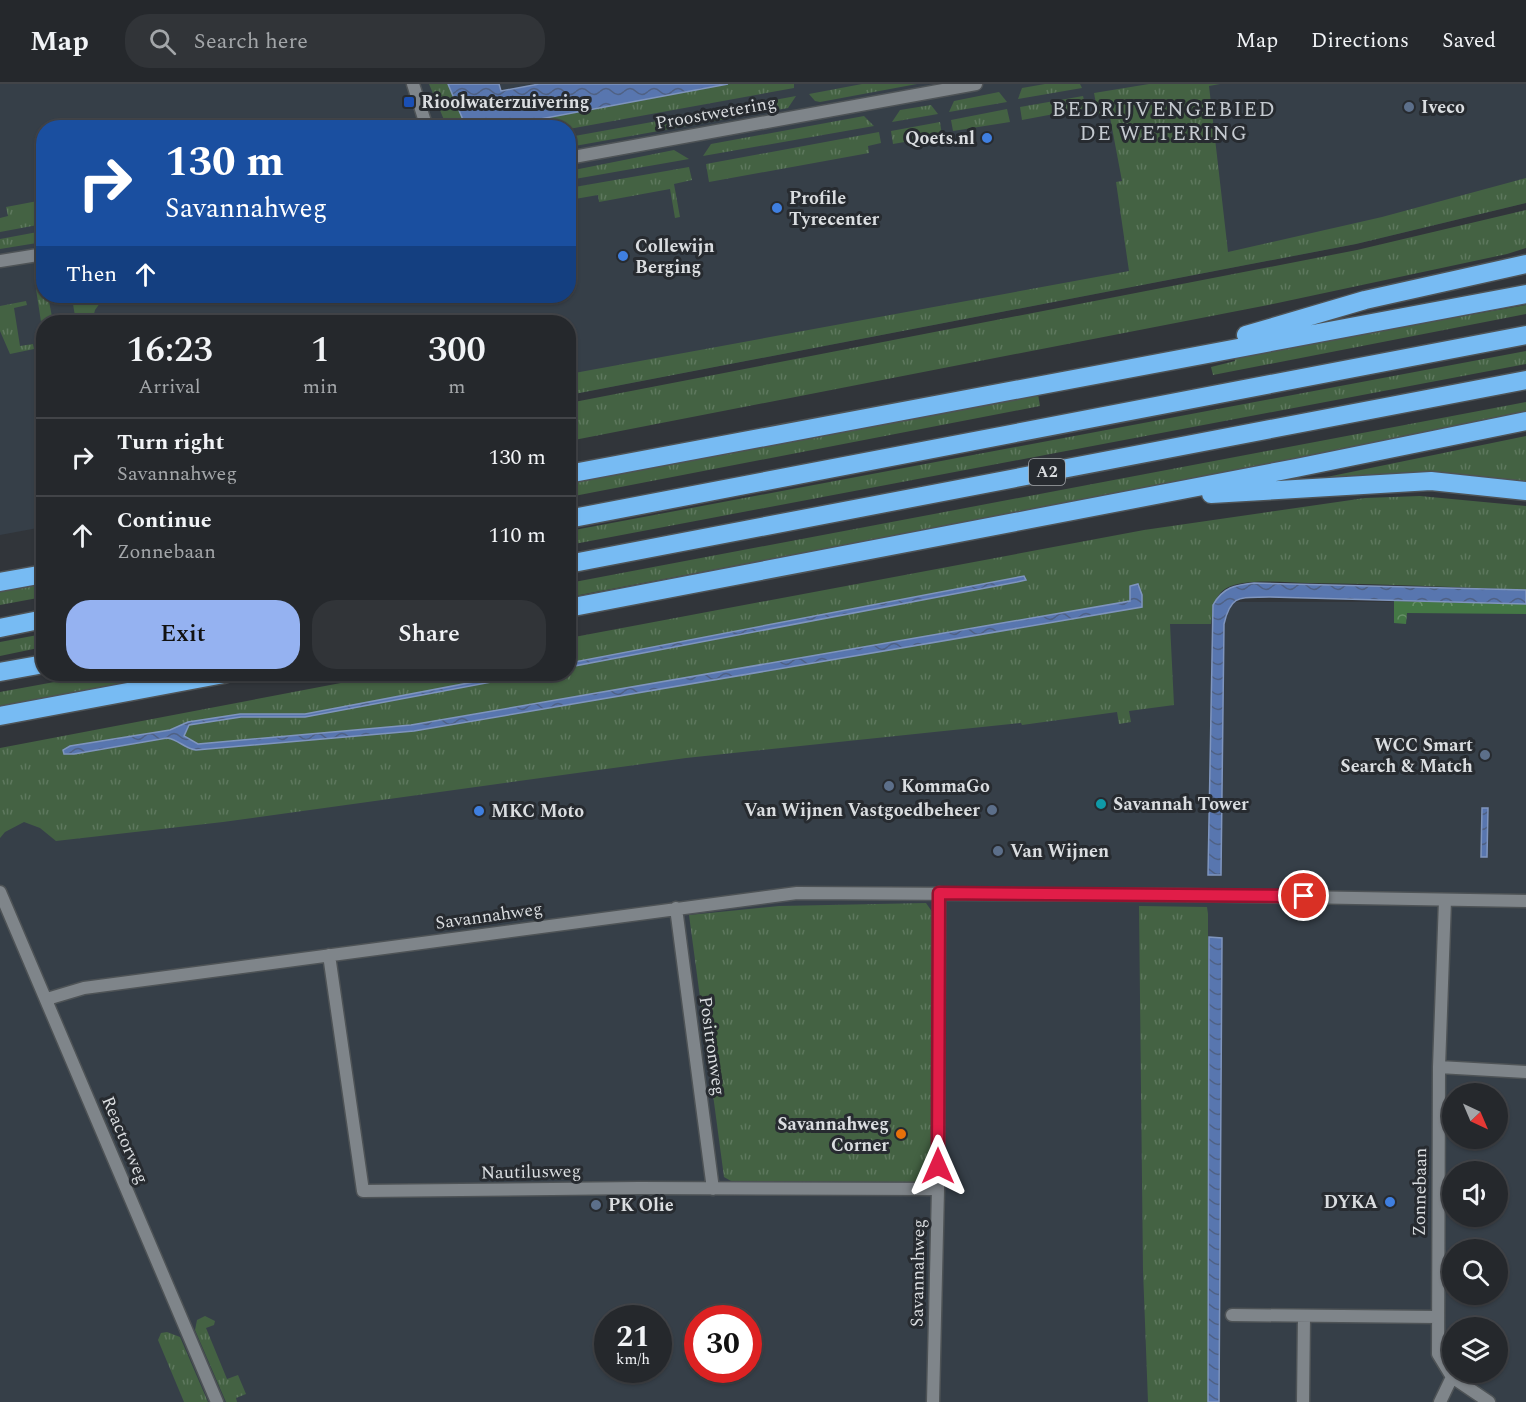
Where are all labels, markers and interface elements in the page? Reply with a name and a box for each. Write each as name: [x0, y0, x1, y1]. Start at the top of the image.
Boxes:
search box: [125, 14, 545, 68]
text: Map: [30, 20, 89, 63]
icon: search: [146, 25, 179, 58]
text: Search here: [194, 25, 308, 58]
text: Map: [1236, 25, 1278, 57]
text: Directions: [1311, 25, 1409, 57]
text: Saved: [1442, 25, 1496, 57]
place label: Rioolwaterzuivering: [421, 89, 589, 116]
street label: Proostwetering: [653, 89, 779, 137]
district label: BEDRIJVENGEBIED DE WETERING: [1052, 94, 1276, 150]
place label: Iveco: [1421, 94, 1465, 121]
marker: Rioolwaterzuivering: [402, 95, 416, 109]
marker: Iveco: [1402, 100, 1416, 114]
place label: Qoets.nl: [905, 125, 975, 152]
text: 130 m: [165, 131, 284, 194]
marker: Qoets.nl: [980, 131, 994, 145]
icon: right: [66, 144, 144, 222]
place label: Profile Tyrecenter: [789, 185, 880, 233]
text: Savannahweg: [165, 188, 327, 230]
marker: Profile Tyrecenter: [770, 201, 784, 215]
place label: Collewijn Berging: [635, 233, 715, 281]
marker: Collewijn Berging: [616, 249, 630, 263]
text: Then: [66, 258, 117, 291]
icon: ahead: [129, 258, 162, 291]
text: 16:23: [126, 323, 213, 378]
text: 1: [311, 323, 330, 378]
text: 300: [428, 323, 486, 378]
text: Arrival: [138, 372, 201, 402]
text: min: [303, 372, 338, 402]
text: m: [448, 372, 466, 402]
text: Turn right: [117, 426, 224, 459]
icon: right: [66, 441, 99, 474]
text: 130 m: [489, 441, 546, 474]
text: Savannahweg: [117, 459, 237, 489]
road number: A2: [1029, 459, 1065, 485]
text: Continue: [117, 504, 212, 537]
icon: ahead: [66, 519, 99, 552]
text: 110 m: [489, 519, 546, 552]
text: Zonnebaan: [117, 537, 216, 567]
button: Exit: [66, 600, 300, 669]
button: Share: [312, 600, 546, 669]
place label: WCC Smart Search & Match: [1340, 732, 1473, 780]
marker: WCC Smart Search & Match: [1478, 748, 1492, 762]
place label: KommaGo: [901, 773, 990, 800]
marker: KommaGo: [882, 779, 896, 793]
place label: Savannah Tower: [1113, 791, 1249, 818]
place label: Van Wijnen Vastgoedbeheer: [744, 797, 980, 824]
marker: Savannah Tower: [1094, 797, 1108, 811]
place label: MKC Moto: [491, 798, 584, 825]
marker: Van Wijnen Vastgoedbeheer: [985, 803, 999, 817]
marker: MKC Moto: [472, 804, 486, 818]
place label: Van Wijnen: [1010, 838, 1109, 865]
marker: Van Wijnen: [991, 844, 1005, 858]
pin: [1278, 870, 1329, 921]
icon: arrive: [1287, 879, 1320, 912]
street label: Savannahweg: [434, 895, 544, 937]
street label: Positronweg: [692, 995, 732, 1097]
north arrow: [1442, 1083, 1508, 1149]
map controls: [1442, 1083, 1508, 1383]
street label: Reactorweg: [94, 1092, 156, 1188]
place label: Savannahweg Corner: [777, 1111, 889, 1159]
marker: Savannahweg Corner: [894, 1127, 908, 1141]
position arrow: [906, 1134, 970, 1198]
street label: Zonnebaan: [1406, 1147, 1434, 1237]
street label: Nautilusweg: [481, 1158, 581, 1186]
button: sound: [1442, 1161, 1508, 1227]
place label: DYKA: [1323, 1189, 1378, 1216]
place label: PK Olie: [608, 1192, 674, 1219]
marker: DYKA: [1383, 1195, 1397, 1209]
marker: PK Olie: [589, 1198, 603, 1212]
street label: Savannahweg: [904, 1219, 932, 1327]
button: search: [1442, 1239, 1508, 1305]
speed limit sign: 30: [684, 1305, 762, 1383]
text: 21: [616, 1314, 650, 1360]
button: layers: [1442, 1317, 1508, 1383]
text: km/h: [616, 1348, 650, 1371]

